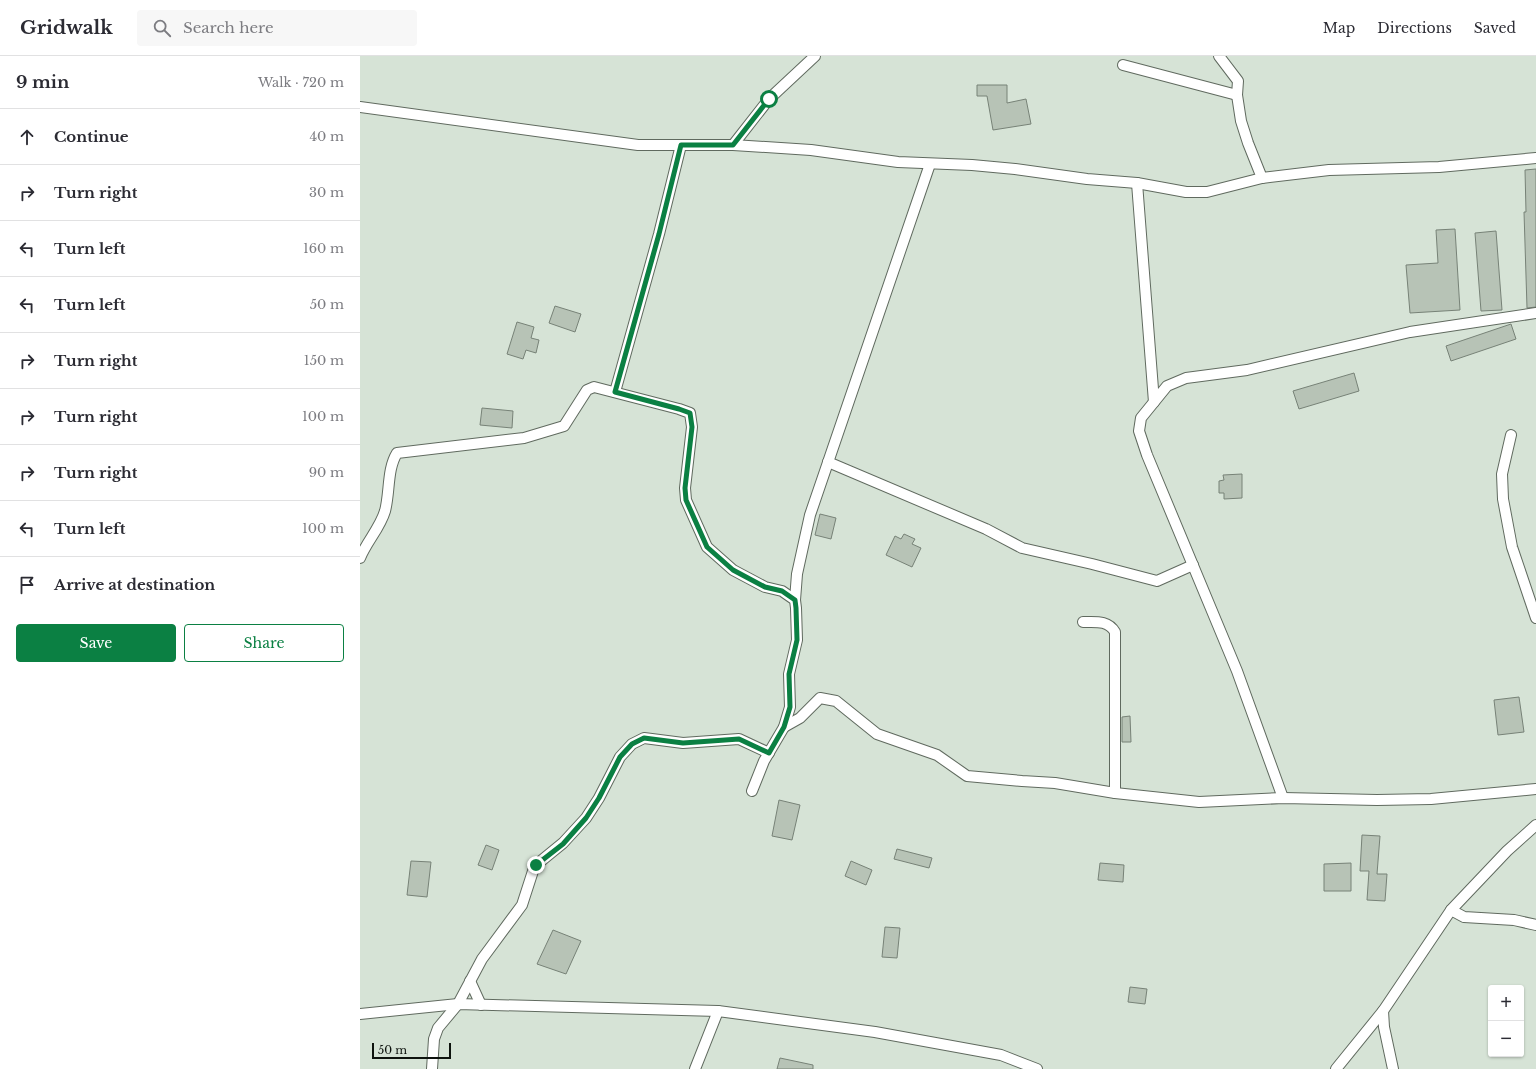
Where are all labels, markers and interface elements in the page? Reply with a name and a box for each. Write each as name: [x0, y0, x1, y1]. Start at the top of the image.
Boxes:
search box: [137, 10, 417, 46]
text: Gridwalk: [20, 16, 113, 39]
icon: search: [151, 17, 173, 39]
text: Search here: [183, 18, 274, 37]
text: Map: [1323, 19, 1355, 37]
text: Directions: [1377, 19, 1452, 37]
text: Saved: [1474, 19, 1516, 37]
text: 9 min: [16, 72, 69, 93]
text: Walk · 720 m: [258, 74, 344, 91]
route start: [760, 90, 778, 108]
icon: ahead: [16, 126, 38, 148]
text: Continue: [54, 127, 129, 146]
text: 40 m: [309, 128, 344, 145]
icon: right: [16, 182, 38, 204]
text: Turn right: [54, 183, 137, 202]
text: 30 m: [309, 184, 344, 201]
icon: left: [16, 238, 38, 260]
text: Turn left: [54, 239, 125, 258]
text: 160 m: [303, 240, 344, 257]
icon: left: [16, 294, 38, 316]
text: Turn left: [54, 295, 125, 314]
text: 50 m: [310, 296, 344, 313]
icon: right: [16, 350, 38, 372]
text: Turn right: [54, 351, 137, 370]
text: 150 m: [304, 352, 344, 369]
icon: right: [16, 406, 38, 428]
text: Turn right: [54, 407, 137, 426]
text: 100 m: [302, 408, 344, 425]
icon: right: [16, 462, 38, 484]
text: Turn right: [54, 463, 137, 482]
text: 90 m: [309, 464, 344, 481]
icon: left: [16, 518, 38, 540]
text: Turn left: [54, 519, 125, 538]
text: 100 m: [302, 520, 344, 537]
icon: arrive: [16, 574, 38, 596]
text: Arrive at destination: [54, 575, 215, 594]
button: Save: [16, 624, 176, 662]
button: Share: [184, 624, 344, 662]
route end: [527, 856, 545, 874]
map controls: [1488, 985, 1524, 1057]
button: +: [1488, 985, 1524, 1021]
button: −: [1488, 1021, 1524, 1057]
scale bar: [372, 1041, 451, 1060]
text: 50 m: [378, 1043, 407, 1057]

